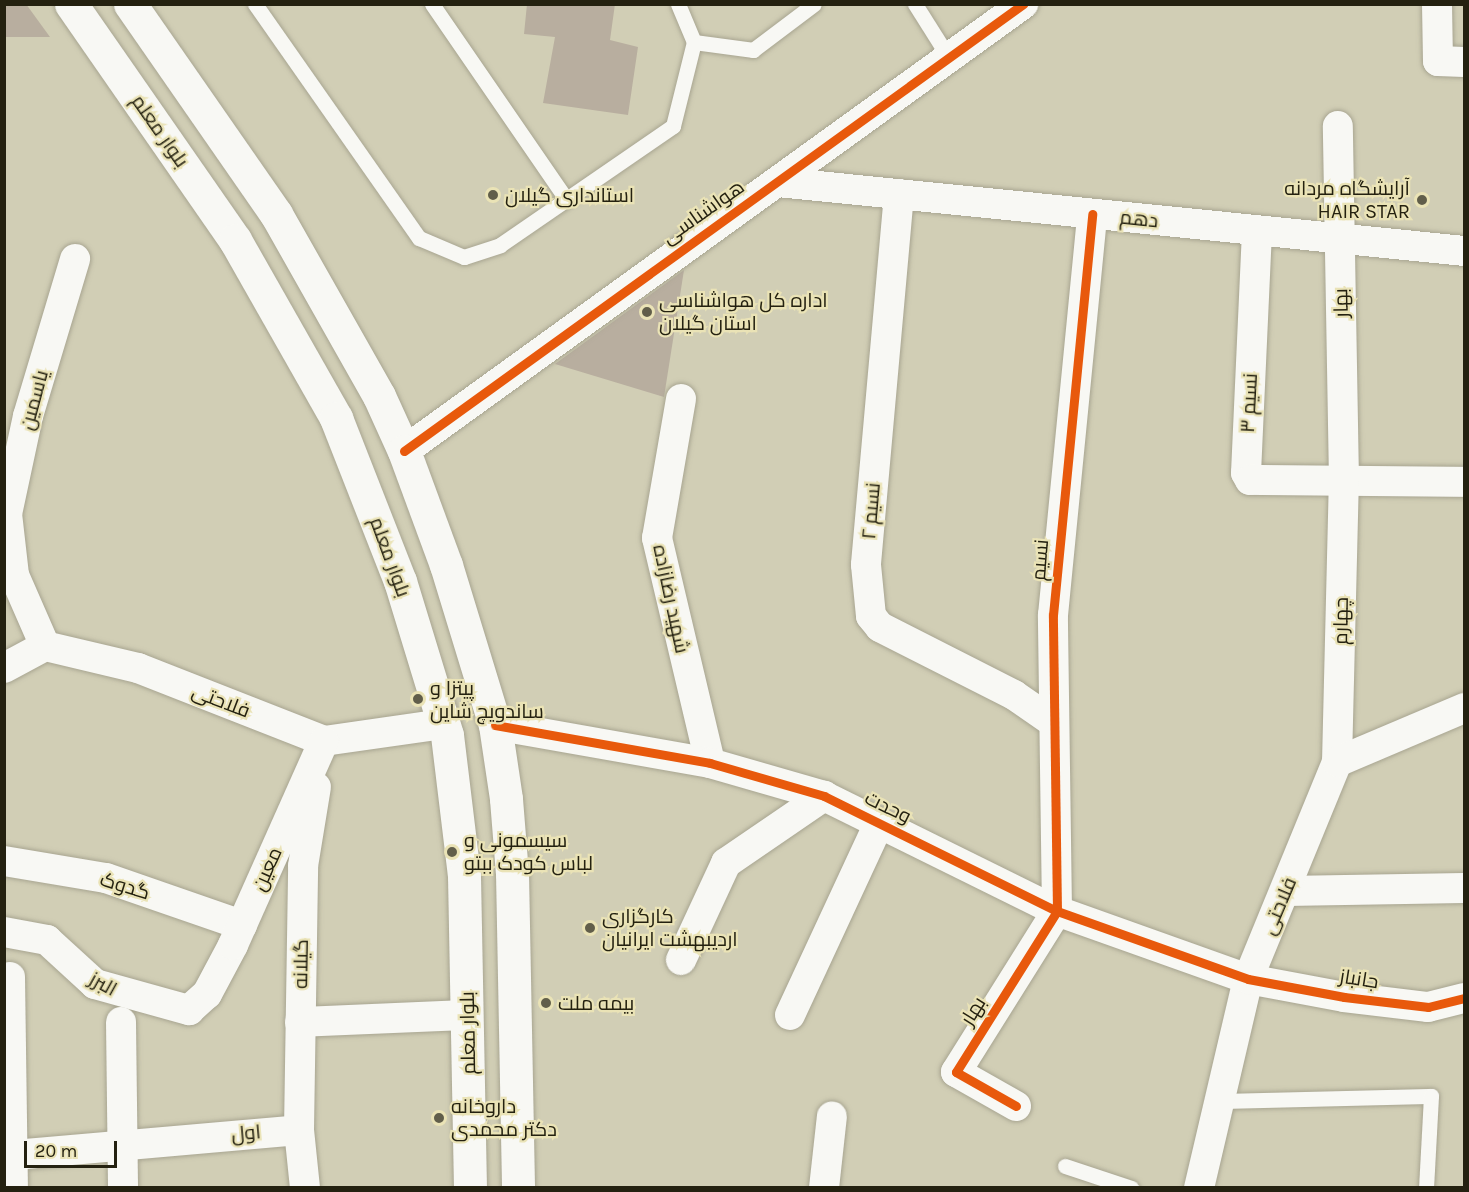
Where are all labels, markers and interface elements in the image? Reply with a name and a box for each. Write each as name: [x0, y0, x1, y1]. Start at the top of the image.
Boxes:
street label: بلوار معلم: [126, 90, 194, 172]
street label: هواشناسی: [657, 175, 749, 249]
place label: آرایشگاه مردانه HAIR STAR: [1284, 176, 1410, 223]
place label: استانداری گیلان: [505, 183, 634, 207]
marker: استانداری گیلان: [486, 188, 500, 202]
marker: آرایشگاه مردانه HAIR STAR: [1415, 193, 1429, 207]
street label: دهم: [1118, 205, 1160, 233]
place label: اداره کل هواشناسی استان گیلان: [659, 288, 828, 335]
street label: بهار: [1329, 288, 1353, 318]
marker: اداره کل هواشناسی استان گیلان: [640, 305, 654, 319]
street label: یاسمین: [14, 367, 54, 433]
street label: نسیم ۳: [1235, 372, 1263, 434]
street label: نسیم ٢: [857, 482, 885, 540]
street label: بلوار معلم: [364, 514, 416, 600]
street label: نسیم: [1026, 538, 1054, 582]
street label: شهید رضازاده: [648, 542, 694, 656]
street label: چهارم: [1329, 597, 1353, 645]
place label: پیتزا و ساندویچ شاین: [430, 676, 544, 723]
street label: فلاحتی: [189, 679, 253, 723]
marker: پیتزا و ساندویچ شاین: [411, 692, 425, 706]
street label: وحدت: [861, 786, 915, 828]
place label: سیسمونی و لباس کودک ببتو: [464, 828, 593, 875]
street label: معین: [247, 843, 287, 895]
marker: سیسمونی و لباس کودک ببتو: [445, 845, 459, 859]
street label: گدوک: [97, 867, 153, 905]
street label: فلاحتی: [1256, 874, 1302, 938]
place label: کارگزاری اردیبهشت ایرانیان: [602, 904, 738, 951]
marker: کارگزاری اردیبهشت ایرانیان: [583, 921, 597, 935]
street label: گیلانه: [289, 939, 313, 989]
street label: جانباز: [1338, 964, 1380, 994]
street label: البرز: [85, 967, 121, 1001]
street label: بلوار معلم: [455, 991, 481, 1075]
place label: بیمه ملت: [558, 991, 634, 1015]
street label: بهار: [955, 992, 991, 1030]
marker: بیمه ملت: [539, 996, 553, 1010]
place label: داروخانه دکتر محمدی: [451, 1094, 557, 1141]
marker: داروخانه دکتر محمدی: [432, 1111, 446, 1125]
street label: اول: [230, 1120, 262, 1146]
scale bar: [27, 1129, 120, 1167]
text: 20 m: [35, 1140, 77, 1162]

